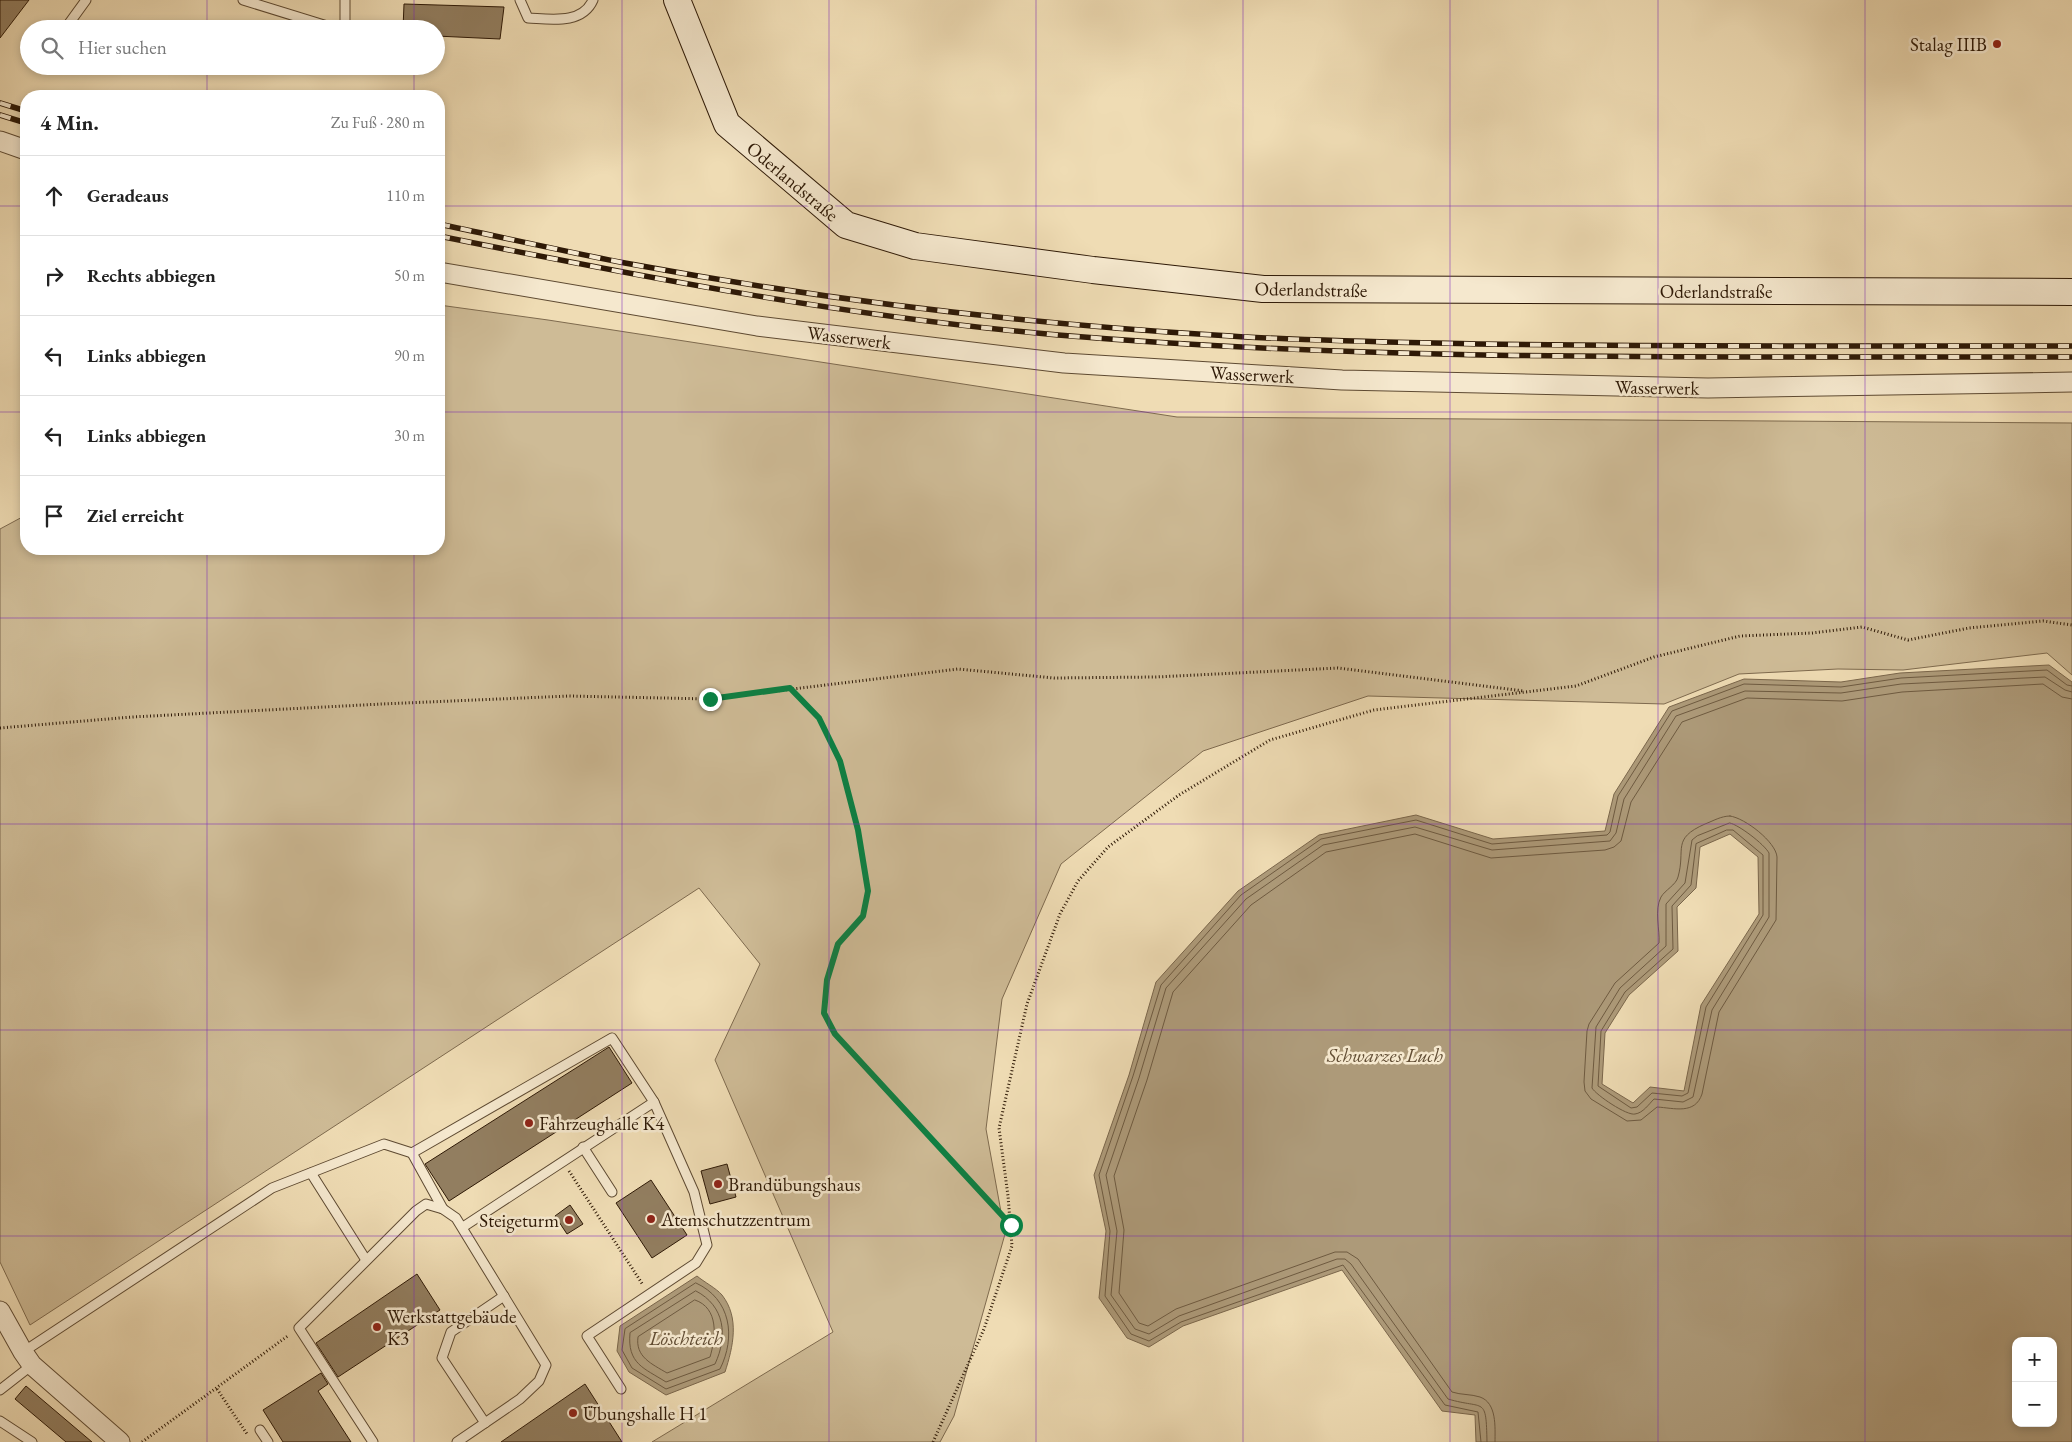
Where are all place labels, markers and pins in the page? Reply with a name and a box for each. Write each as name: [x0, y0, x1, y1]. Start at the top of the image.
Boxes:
place label: Stalag IIIB: [1910, 32, 1987, 57]
marker: Stalag IIIB: [1991, 38, 2003, 50]
place label: Fahrzeughalle K4: [539, 1111, 665, 1136]
marker: Fahrzeughalle K4: [523, 1117, 535, 1129]
place label: Brandübungshaus: [728, 1172, 861, 1197]
marker: Brandübungshaus: [712, 1178, 724, 1190]
place label: Atemschutzzentrum: [660, 1207, 811, 1232]
place label: Steigeturm: [479, 1208, 559, 1233]
marker: Atemschutzzentrum: [645, 1213, 657, 1225]
marker: Steigeturm: [563, 1214, 575, 1226]
place label: Werkstattgebäude K3: [387, 1304, 517, 1351]
marker: Werkstattgebäude K3: [371, 1321, 383, 1333]
place label: Übungshalle H 1: [583, 1401, 707, 1426]
marker: Übungshalle H 1: [567, 1407, 579, 1419]

